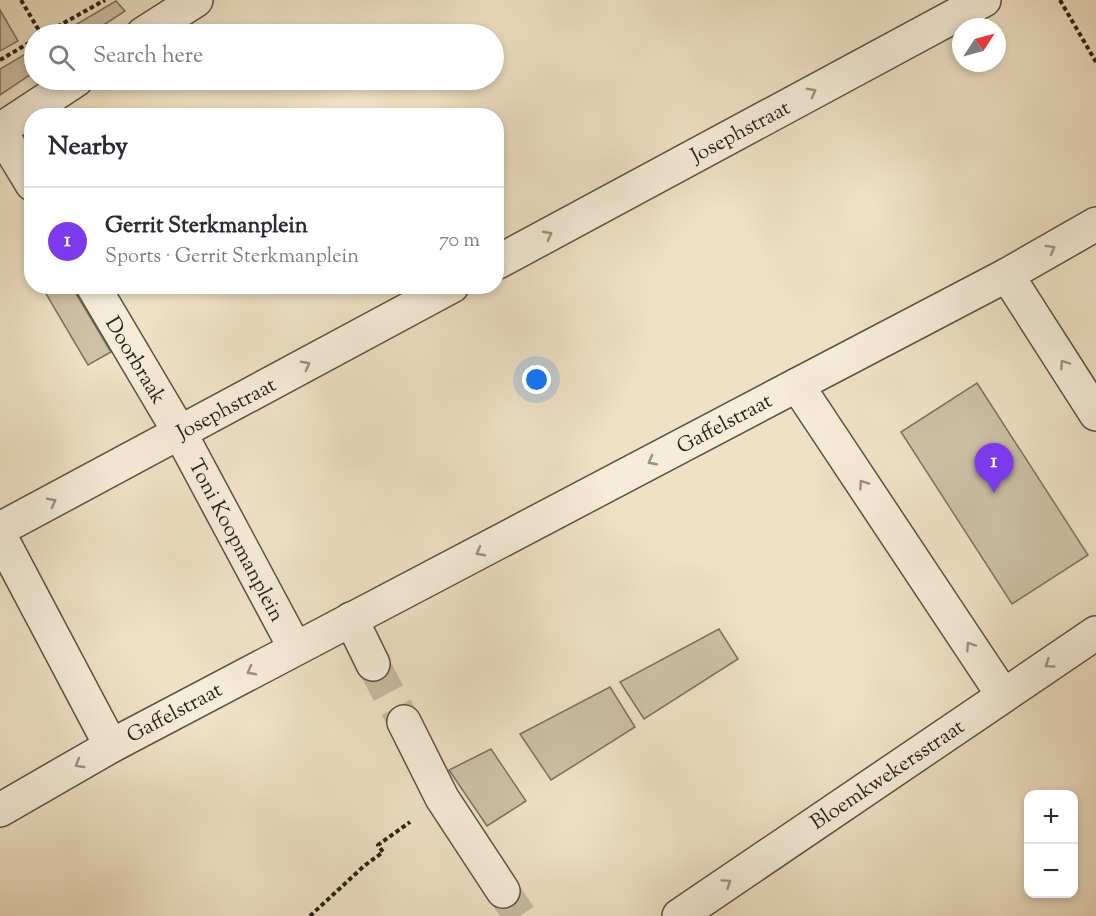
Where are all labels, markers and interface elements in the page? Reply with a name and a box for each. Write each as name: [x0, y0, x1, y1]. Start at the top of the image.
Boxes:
north arrow: [952, 18, 1006, 72]
search box: [24, 24, 504, 90]
icon: search: [45, 41, 78, 74]
text: Search here: [93, 41, 203, 73]
one-way arrow: [806, 88, 817, 100]
street label: Josephstraat: [685, 94, 796, 172]
text: Nearby: [48, 129, 128, 166]
text: Gerrit Sterkmanplein: [105, 211, 308, 243]
text: 1: [64, 227, 71, 256]
text: 70 m: [439, 227, 480, 256]
one-way arrow: [542, 231, 552, 242]
text: Sports · Gerrit Sterkmanplein: [105, 243, 359, 272]
one-way arrow: [1045, 245, 1056, 257]
street label: Doorbraak: [96, 312, 173, 411]
one-way arrow: [1060, 360, 1072, 370]
one-way arrow: [299, 361, 310, 372]
your location: [522, 365, 551, 394]
street label: Josephstraat: [171, 371, 282, 449]
street label: Gaffelstraat: [672, 387, 778, 463]
pin: 1: [974, 444, 1014, 493]
street label: Toni Koopmanplein: [180, 454, 291, 628]
one-way arrow: [648, 454, 659, 465]
one-way arrow: [858, 480, 870, 490]
one-way arrow: [45, 497, 56, 509]
one-way arrow: [476, 545, 486, 556]
one-way arrow: [967, 642, 978, 653]
one-way arrow: [1045, 657, 1056, 668]
one-way arrow: [247, 664, 257, 675]
street label: Gaffelstraat: [122, 676, 228, 752]
street label: Bloemkwekersstraat: [805, 713, 971, 838]
one-way arrow: [75, 756, 86, 768]
map controls: [1024, 790, 1078, 898]
button: +: [1024, 790, 1078, 844]
button: −: [1024, 844, 1078, 898]
one-way arrow: [720, 879, 731, 890]

